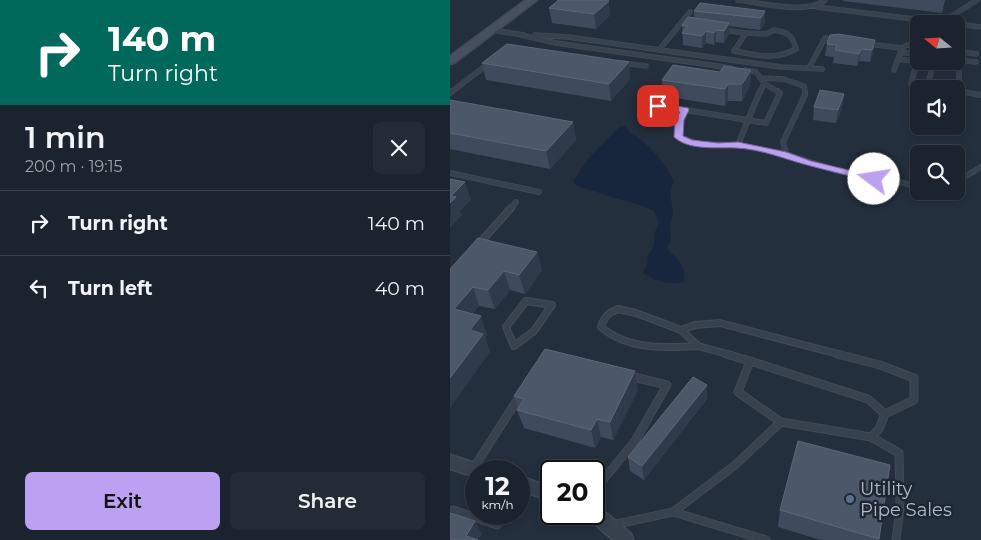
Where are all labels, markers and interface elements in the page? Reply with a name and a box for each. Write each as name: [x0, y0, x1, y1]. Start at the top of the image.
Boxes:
north arrow: [910, 15, 965, 70]
map controls: [910, 15, 965, 200]
text: 140 m: [108, 17, 216, 60]
icon: right: [25, 20, 90, 85]
text: Turn right: [108, 60, 218, 87]
button: sound: [910, 80, 965, 135]
pin: [637, 85, 679, 127]
icon: arrive: [644, 92, 672, 120]
text: 1 min: [25, 119, 106, 156]
button: close: [373, 122, 425, 174]
button: search: [910, 145, 965, 200]
position arrow: [847, 152, 899, 204]
text: 200 m · 19:15: [25, 157, 123, 176]
icon: right: [25, 209, 53, 237]
text: Turn right: [68, 212, 168, 235]
text: 140 m: [368, 212, 425, 235]
icon: left: [25, 274, 53, 302]
text: Turn left: [68, 277, 153, 300]
text: 40 m: [375, 277, 425, 300]
speed limit sign: 20: [540, 460, 605, 525]
text: 12: [485, 471, 510, 501]
button: Exit: [25, 472, 220, 530]
button: Share: [230, 472, 425, 530]
place label: Utility Pipe Sales: [860, 478, 952, 521]
marker: Utility Pipe Sales: [844, 493, 856, 505]
text: km/h: [481, 497, 514, 512]

